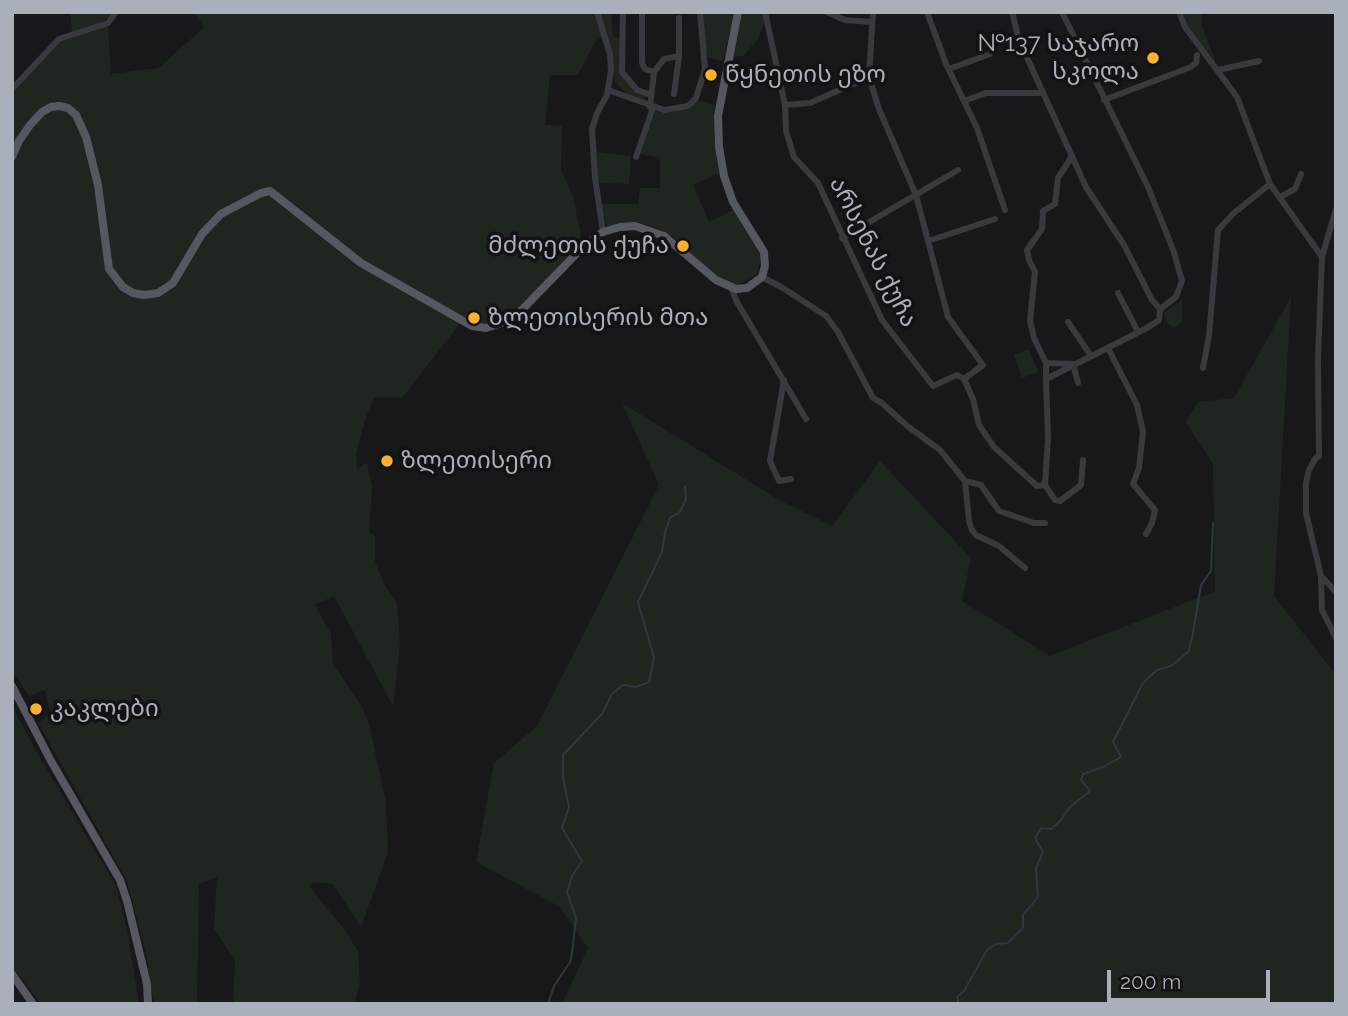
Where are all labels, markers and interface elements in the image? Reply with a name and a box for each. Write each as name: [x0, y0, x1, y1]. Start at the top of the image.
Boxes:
place label: №137 საჯარო სკოლა: [977, 30, 1139, 86]
marker: №137 საჯარო სკოლა: [1145, 50, 1161, 66]
place label: წყნეთის ეზო: [725, 61, 886, 89]
marker: წყნეთის ეზო: [703, 67, 719, 83]
street label: არსენას ქუჩა: [823, 172, 923, 332]
place label: მძლეთის ქუჩა: [488, 232, 669, 260]
marker: მძლეთის ქუჩა: [675, 238, 691, 254]
place label: ზლეთისერის მთა: [488, 304, 708, 332]
marker: ზლეთისერის მთა: [466, 310, 482, 326]
place label: ზლეთისერი: [401, 447, 552, 475]
marker: ზლეთისერი: [379, 453, 395, 469]
place label: კაკლები: [50, 695, 159, 723]
marker: კაკლები: [28, 701, 44, 717]
scale bar: [1110, 956, 1273, 1000]
text: 200 m: [1120, 969, 1181, 994]

